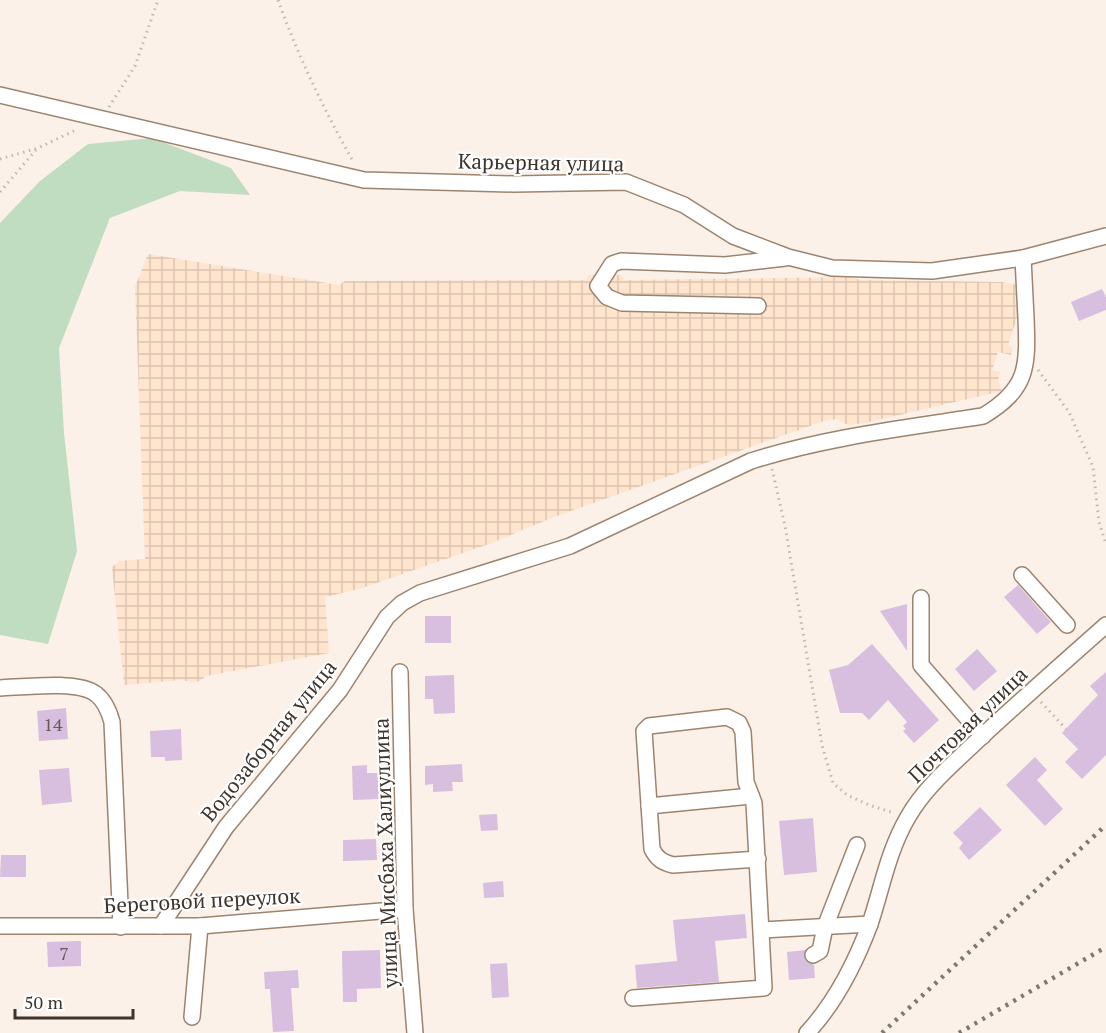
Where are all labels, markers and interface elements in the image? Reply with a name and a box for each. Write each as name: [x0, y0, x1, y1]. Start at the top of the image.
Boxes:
street label: Карьерная улица: [458, 147, 625, 177]
street label: Водозаборная улица: [194, 653, 342, 827]
street label: Почтовая улица: [902, 660, 1033, 788]
house number: 14: [43, 712, 63, 736]
street label: улица Мисбаха Халиуллина: [366, 717, 404, 990]
street label: Береговой переулок: [103, 881, 302, 919]
house number: 7: [59, 941, 69, 965]
scale bar: [15, 982, 134, 1020]
text: 50 m: [24, 990, 64, 1014]

